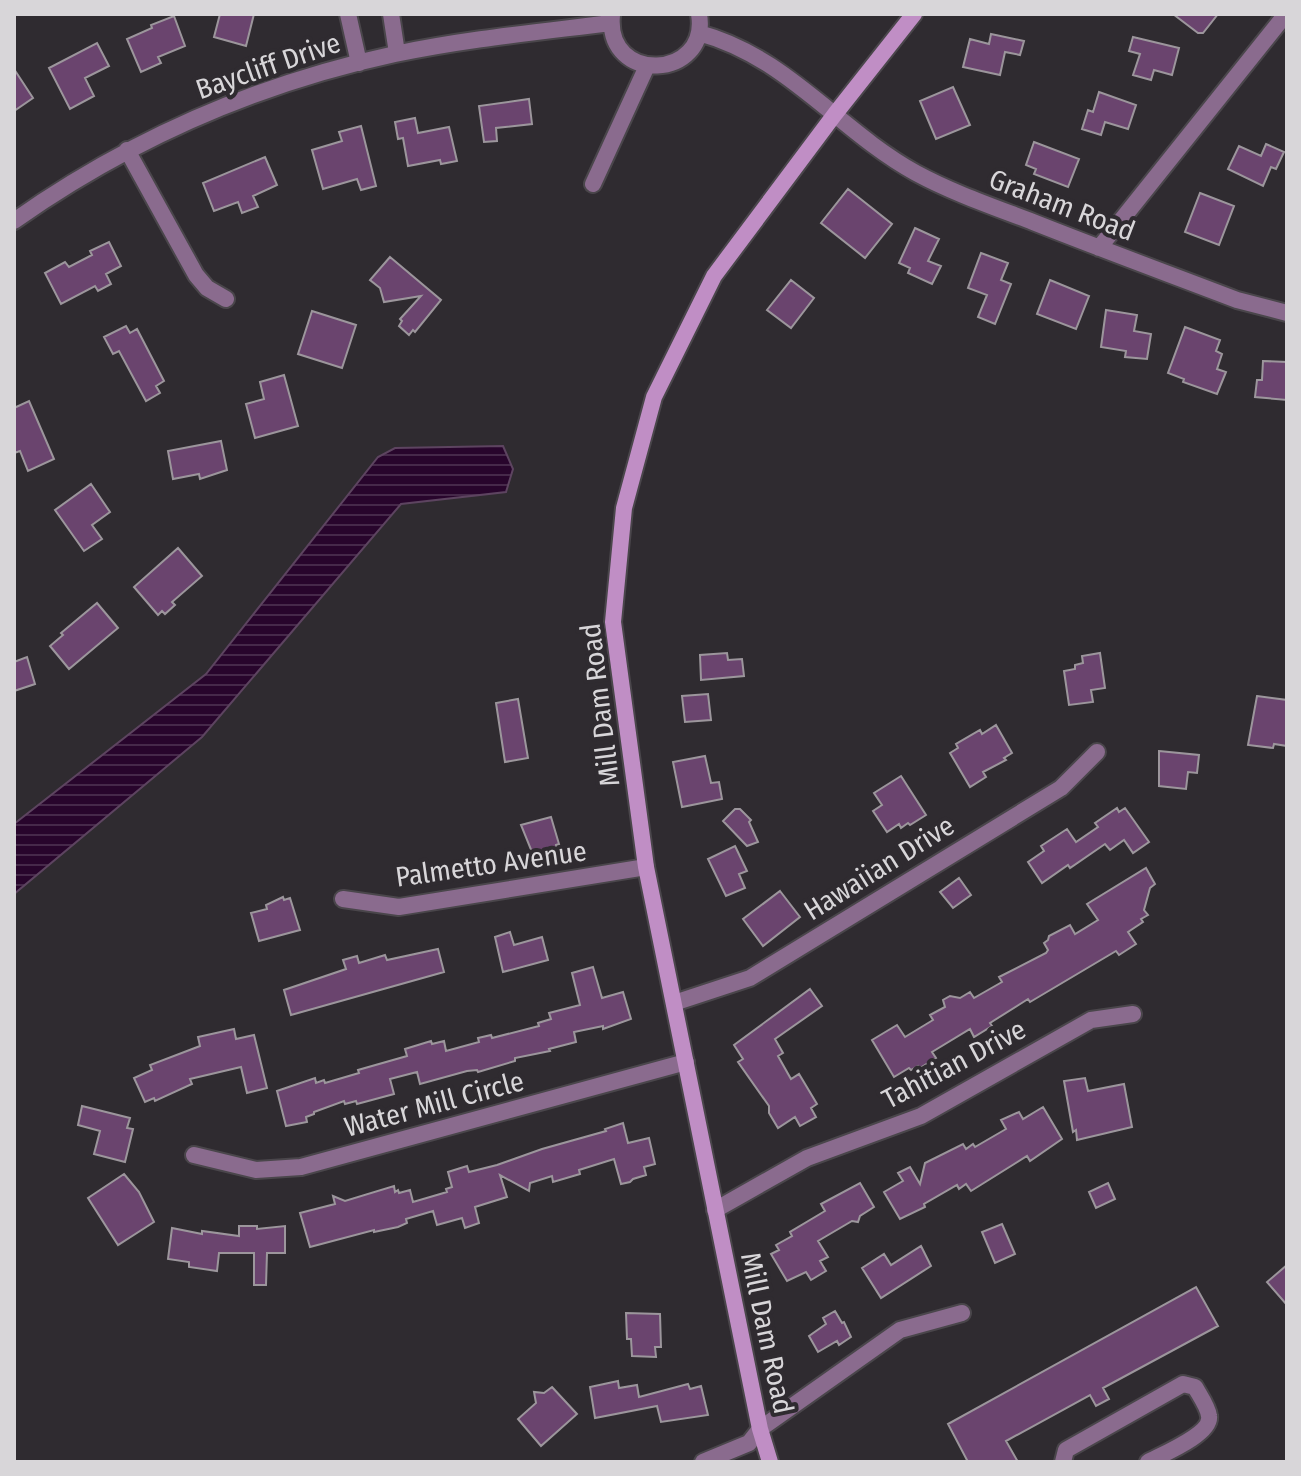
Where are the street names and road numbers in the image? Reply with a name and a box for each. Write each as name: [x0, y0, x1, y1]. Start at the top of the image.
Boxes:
street label: Baycliff Drive: [192, 26, 344, 106]
street label: Graham Road: [985, 162, 1139, 248]
street label: Mill Dam Road: [574, 621, 626, 789]
street label: Hawaiian Drive: [798, 809, 960, 927]
street label: Palmetto Avenue: [393, 834, 589, 894]
street label: Tahitian Drive: [877, 1012, 1031, 1116]
street label: Water Mill Circle: [341, 1064, 527, 1144]
street label: Mill Dam Road: [734, 1249, 800, 1417]

